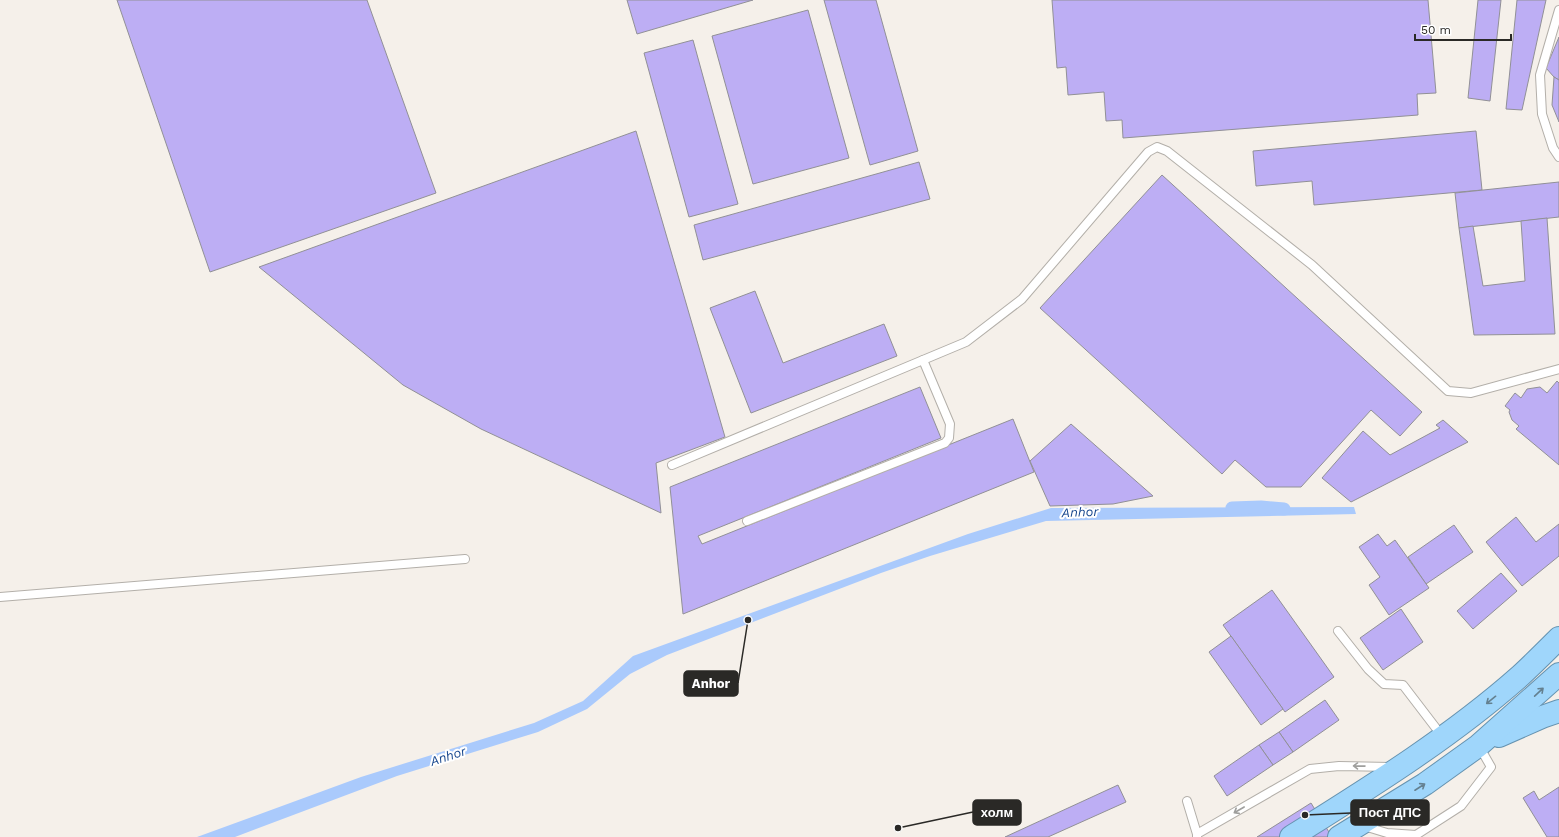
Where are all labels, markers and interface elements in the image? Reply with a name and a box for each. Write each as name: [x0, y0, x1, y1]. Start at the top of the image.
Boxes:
scale bar: [1415, 16, 1511, 42]
text: 50 m: [1421, 23, 1451, 37]
water label: Anhor: [1060, 504, 1100, 520]
callout: Anhor: [684, 671, 738, 696]
text: Anhor: [692, 676, 731, 691]
one-way arrow: [1534, 688, 1544, 697]
one-way arrow: [1485, 696, 1496, 705]
water label: Anhor: [427, 743, 469, 769]
one-way arrow: [1353, 762, 1366, 770]
one-way arrow: [1414, 783, 1425, 791]
callout: холм: [973, 800, 1021, 825]
callout: Пост ДПС: [1351, 800, 1429, 825]
text: холм: [981, 805, 1013, 820]
text: Пост ДПС: [1359, 805, 1422, 820]
one-way arrow: [1234, 806, 1246, 814]

